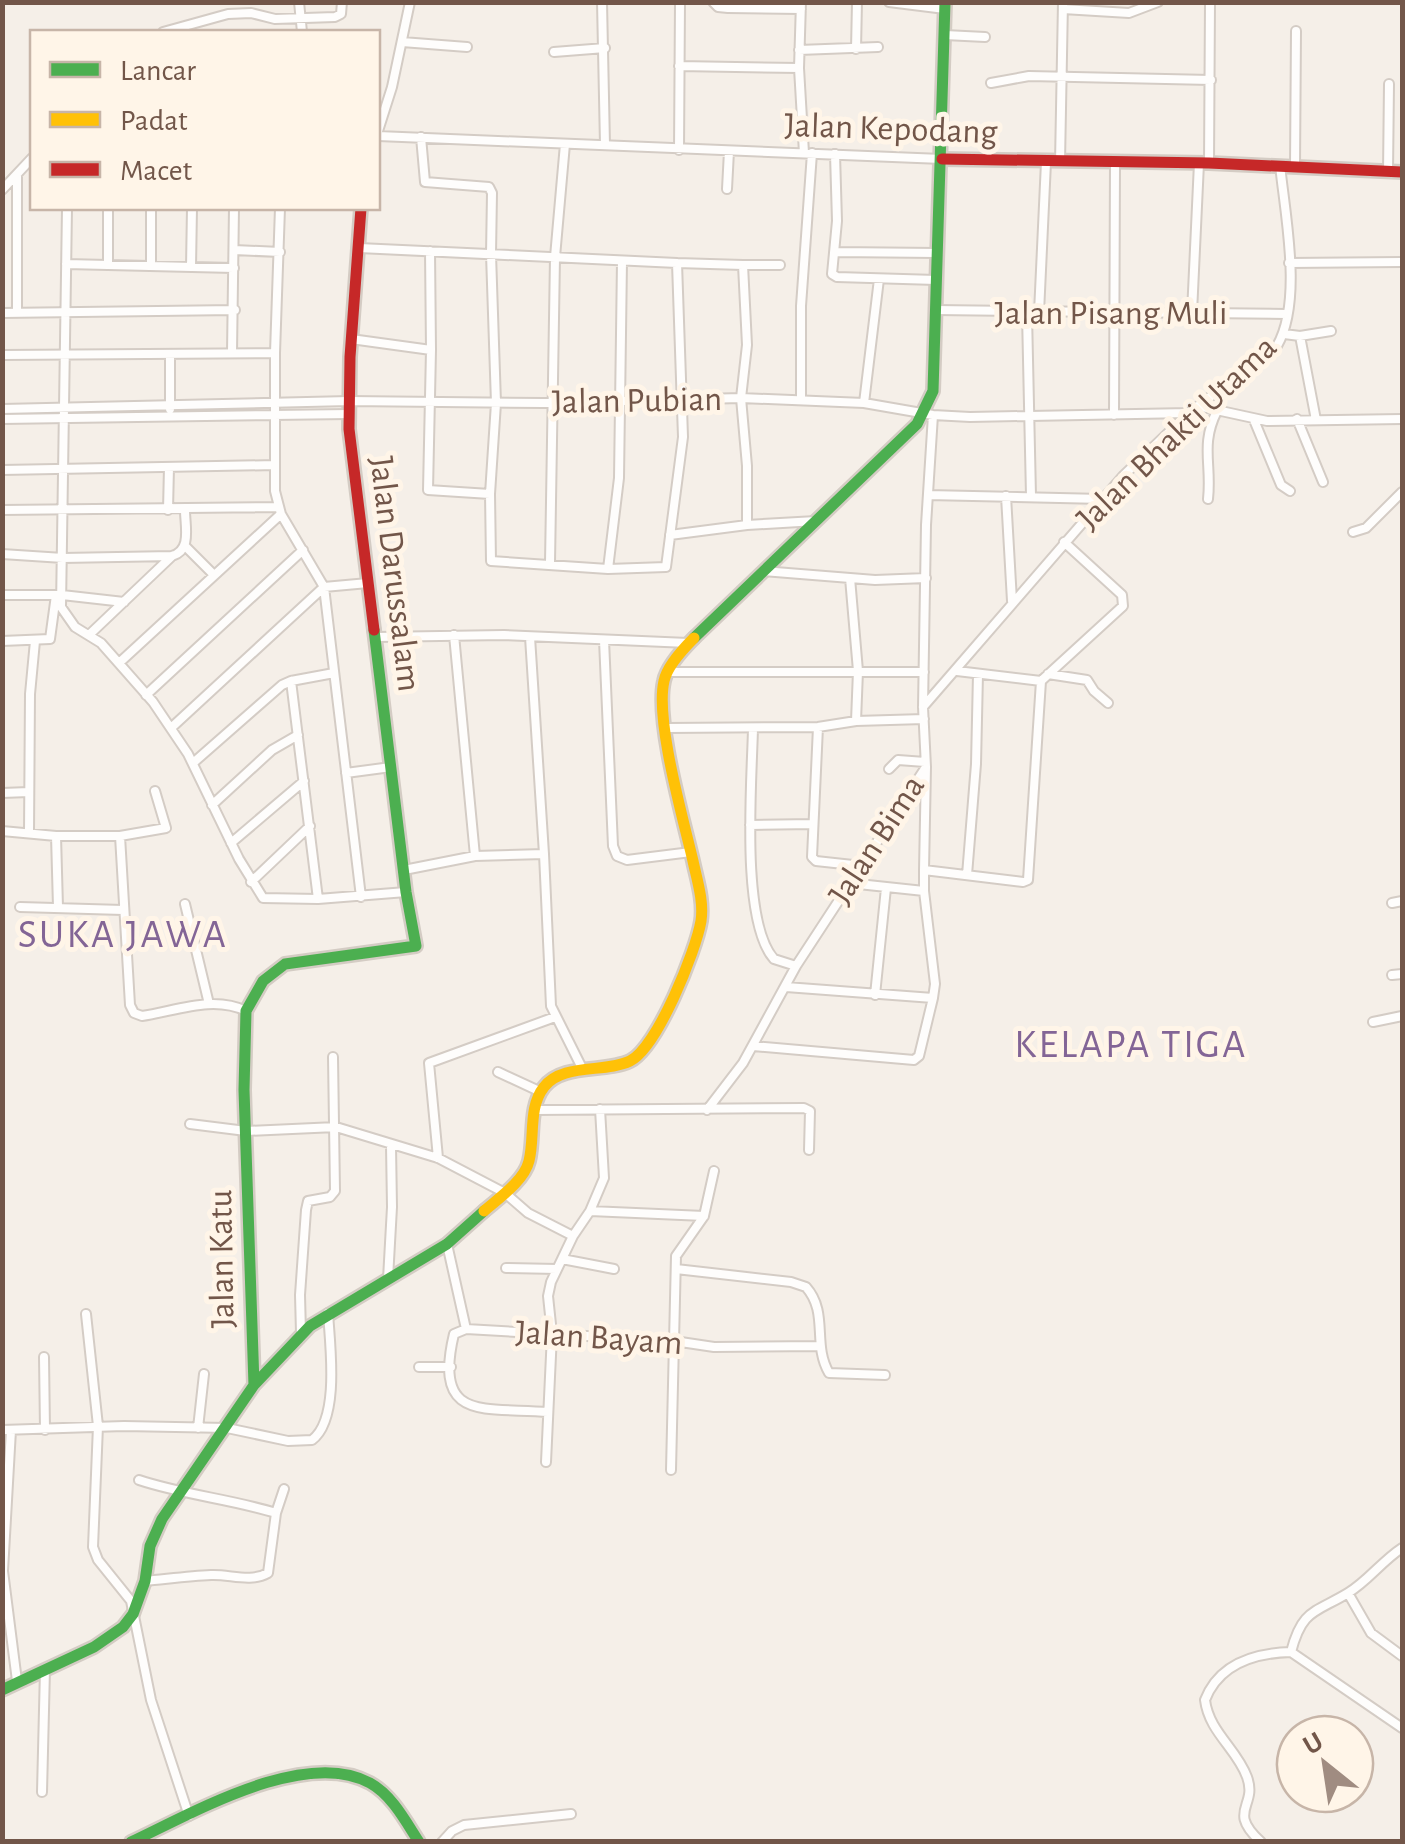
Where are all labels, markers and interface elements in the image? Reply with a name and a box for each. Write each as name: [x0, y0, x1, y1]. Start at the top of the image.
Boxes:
legend: [30, 30, 380, 210]
text: Lancar: [120, 56, 196, 86]
text: Padat: [120, 106, 188, 136]
street label: Jalan Kepodang: [784, 108, 998, 150]
text: Macet: [120, 156, 193, 186]
street label: Jalan Pisang Muli: [995, 296, 1227, 331]
street label: Jalan Bhakti Utama: [1071, 329, 1283, 537]
street label: Jalan Pubian: [551, 382, 723, 420]
street label: Jalan Darussalam: [363, 454, 427, 694]
street label: Jalan Bima: [823, 769, 931, 911]
district label: SUKA JAWA: [18, 915, 228, 955]
district label: KELAPA TIGA: [1014, 1025, 1248, 1065]
street label: Jalan Katu: [203, 1189, 241, 1329]
street label: Jalan Bayam: [514, 1315, 684, 1361]
north arrow: [1275, 1714, 1375, 1814]
text: U: [1299, 1727, 1328, 1761]

